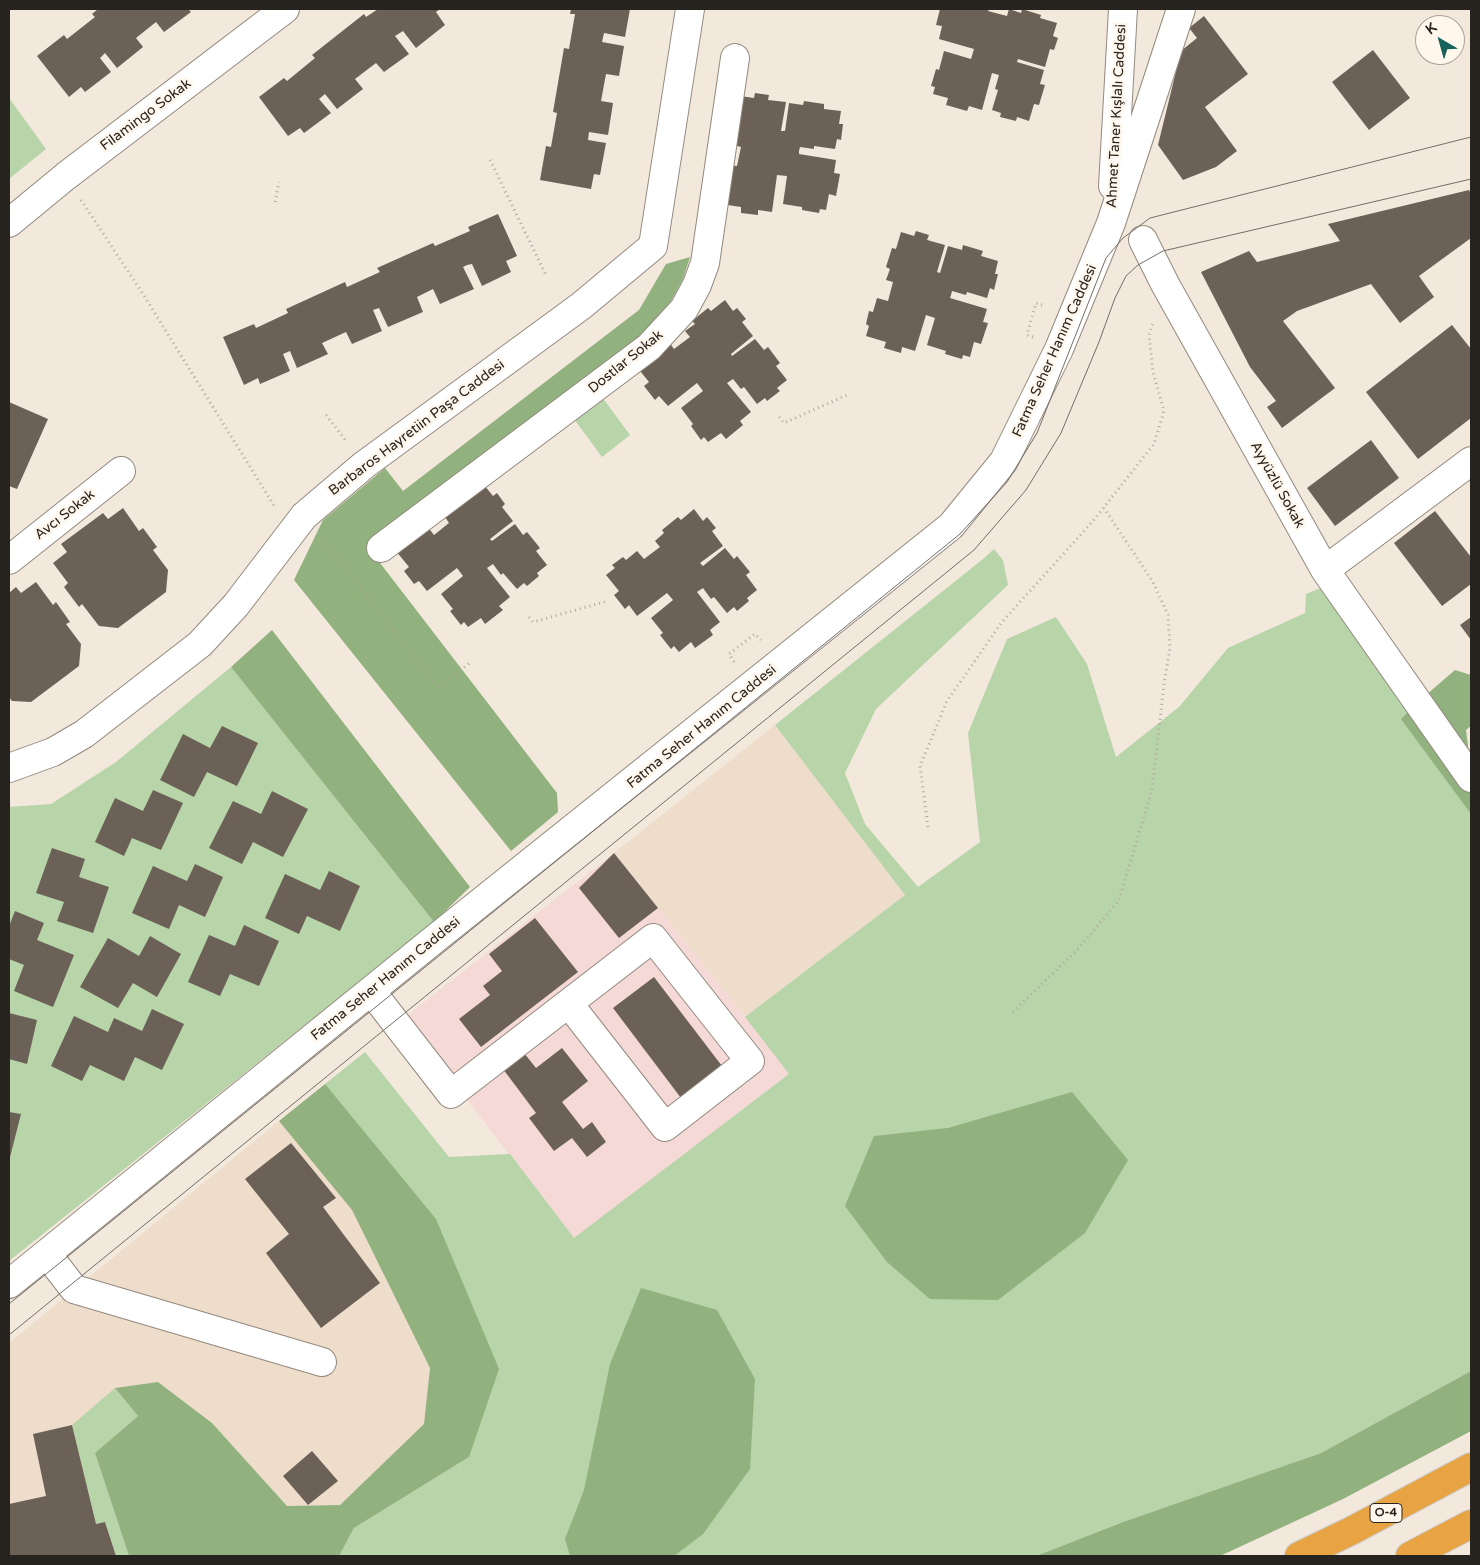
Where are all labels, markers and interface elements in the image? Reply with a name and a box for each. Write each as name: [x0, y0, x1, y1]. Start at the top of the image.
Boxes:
north arrow: [1415, 15, 1465, 65]
text: K: [1422, 19, 1440, 38]
street label: Ahmet Taner Kışlalı Caddesi: [1104, 24, 1130, 208]
street label: Filamingo Sokak: [97, 75, 195, 155]
street label: Fatma Seher Hanım Caddesi: [1009, 262, 1101, 440]
street label: Dostlar Sokak: [585, 327, 667, 397]
street label: Barbaros Hayretiin Paşa Caddesi: [326, 356, 508, 500]
street label: Ayyüzlü Sokak: [1246, 439, 1308, 531]
street label: Avcı Sokak: [31, 486, 99, 544]
street label: Fatma Seher Hanım Caddesi: [624, 662, 780, 792]
street label: Fatma Seher Hanım Caddesi: [308, 914, 464, 1044]
road number: O-4: [1370, 1504, 1402, 1522]

